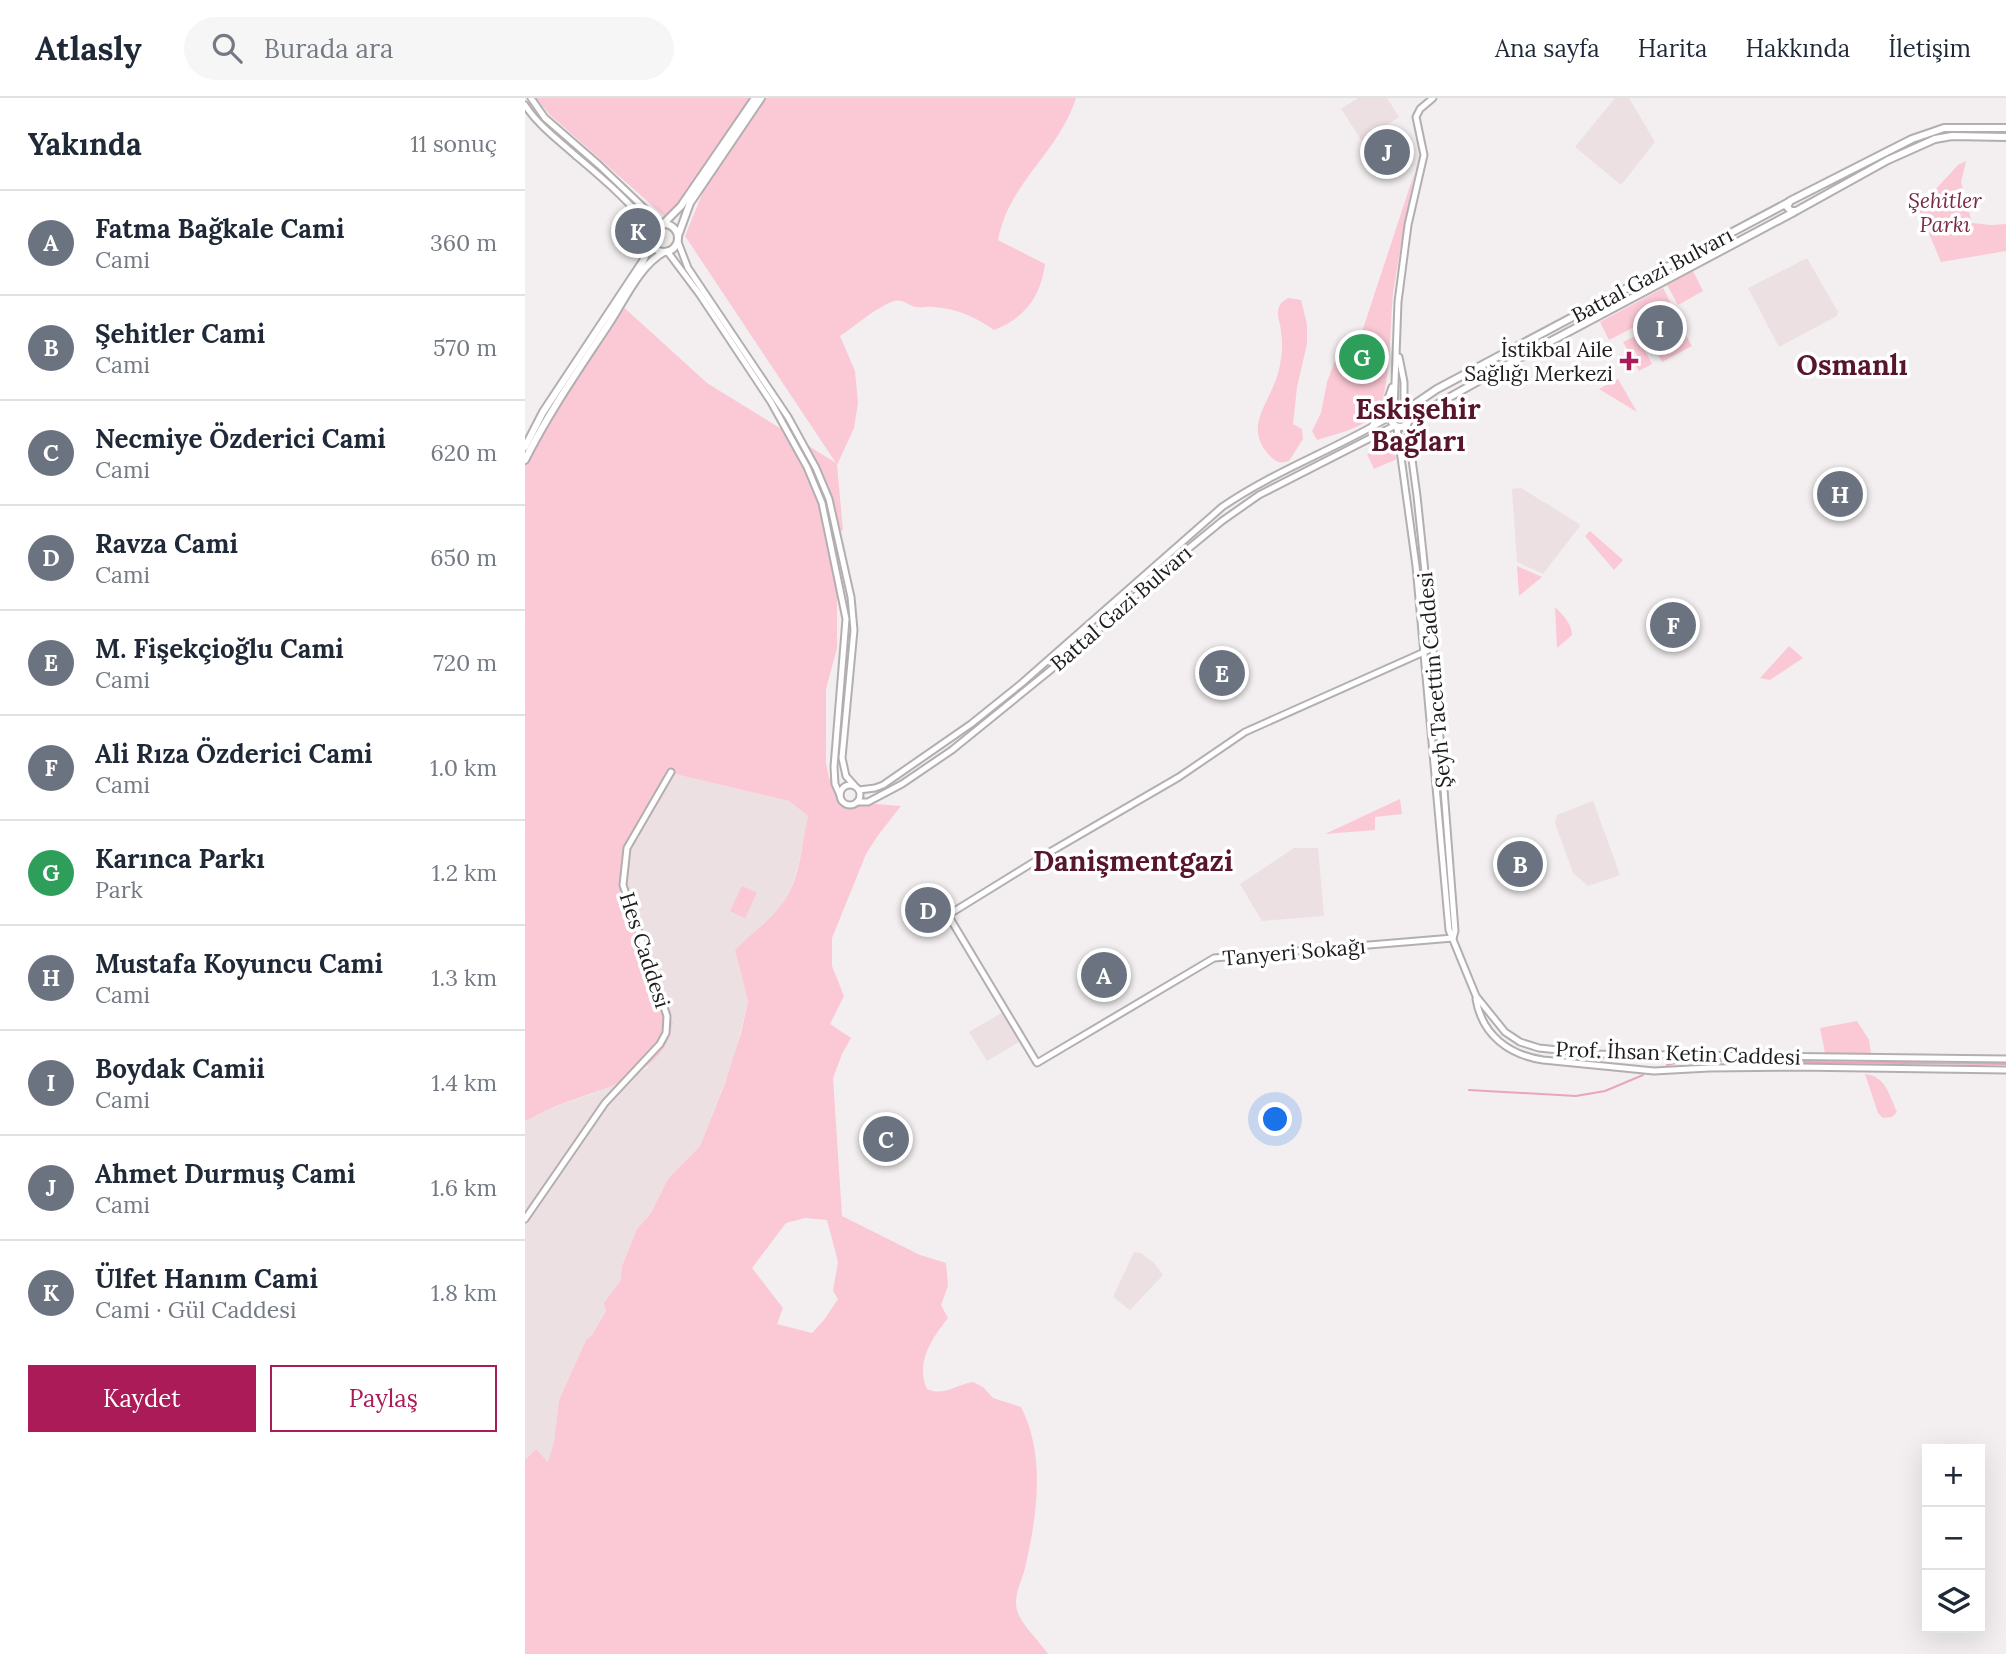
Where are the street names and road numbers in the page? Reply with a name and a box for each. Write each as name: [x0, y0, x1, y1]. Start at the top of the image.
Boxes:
street label: Battal Gazi Bulvarı: [1567, 221, 1737, 329]
street label: Battal Gazi Bulvarı: [1045, 539, 1197, 677]
street label: Şeyh Tacettin Caddesi: [1411, 571, 1457, 789]
street label: Hes Caddesi: [614, 889, 676, 1011]
street label: Tanyeri Sokağı: [1221, 932, 1367, 972]
street label: Prof. İhsan Ketin Caddesi: [1555, 1035, 1801, 1071]

